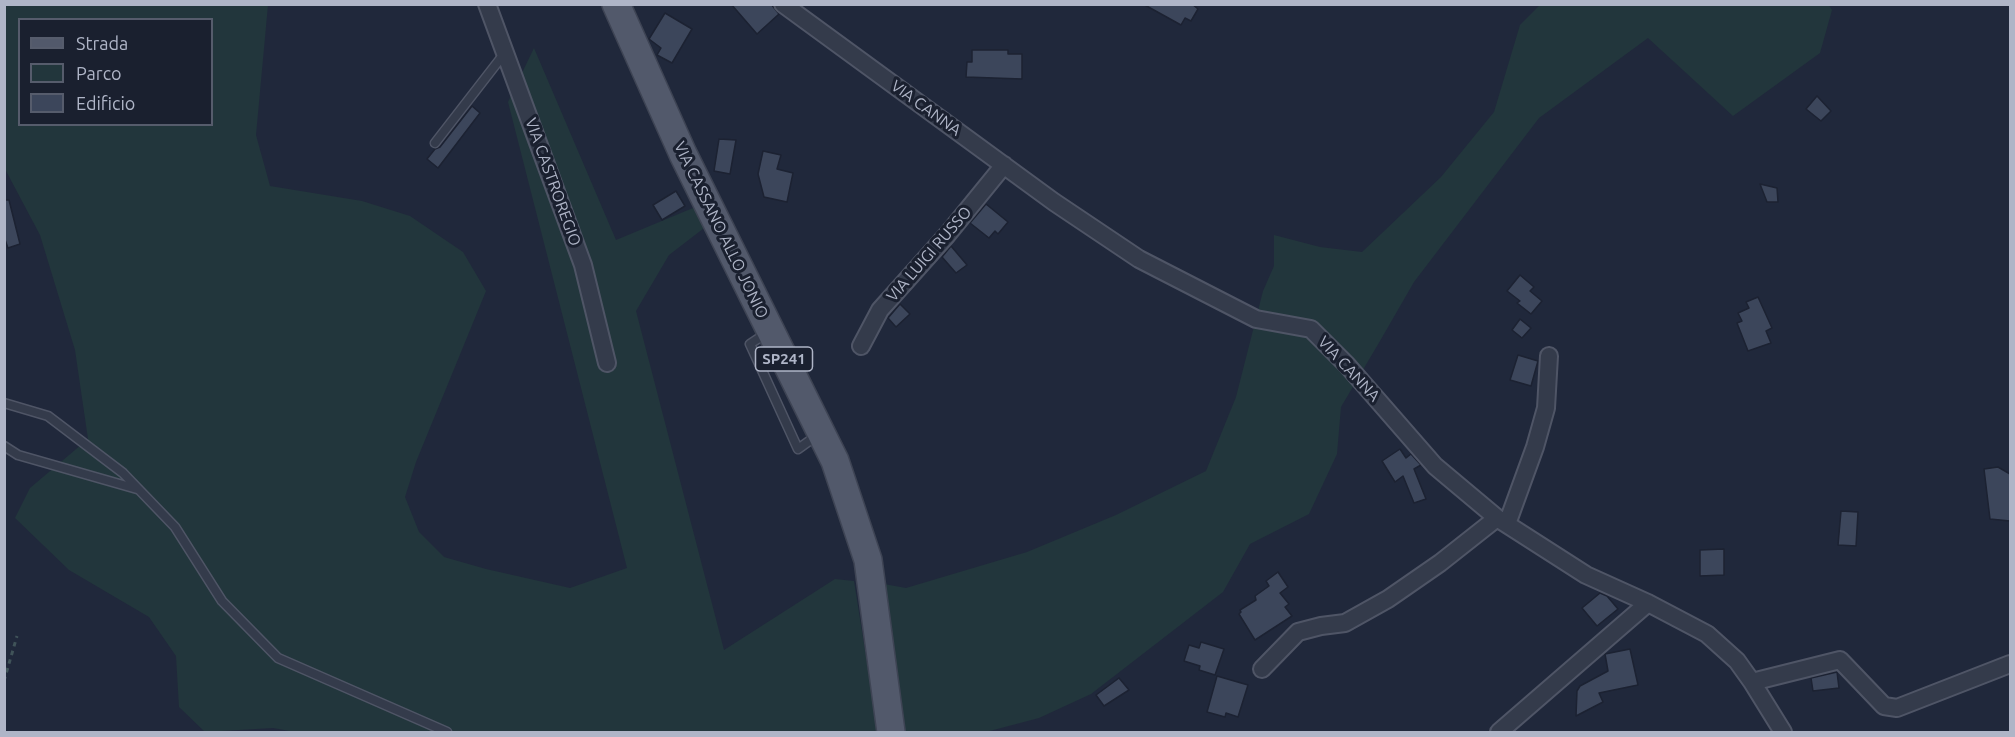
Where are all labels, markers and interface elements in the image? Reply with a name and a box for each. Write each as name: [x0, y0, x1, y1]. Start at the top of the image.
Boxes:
legend: [18, 18, 213, 126]
text: Strada: [76, 33, 128, 53]
text: Parco: [76, 63, 122, 83]
street label: VIA CANNA: [887, 76, 965, 140]
text: Edificio: [76, 93, 135, 113]
street label: VIA CASTROREGIO: [521, 115, 585, 249]
street label: VIA CASSANO ALLO JONIO: [670, 138, 772, 322]
street label: VIA LUIGI RUSSO: [882, 202, 976, 306]
street label: VIA CANNA: [1314, 332, 1384, 406]
road number: SP241: [756, 347, 812, 371]

